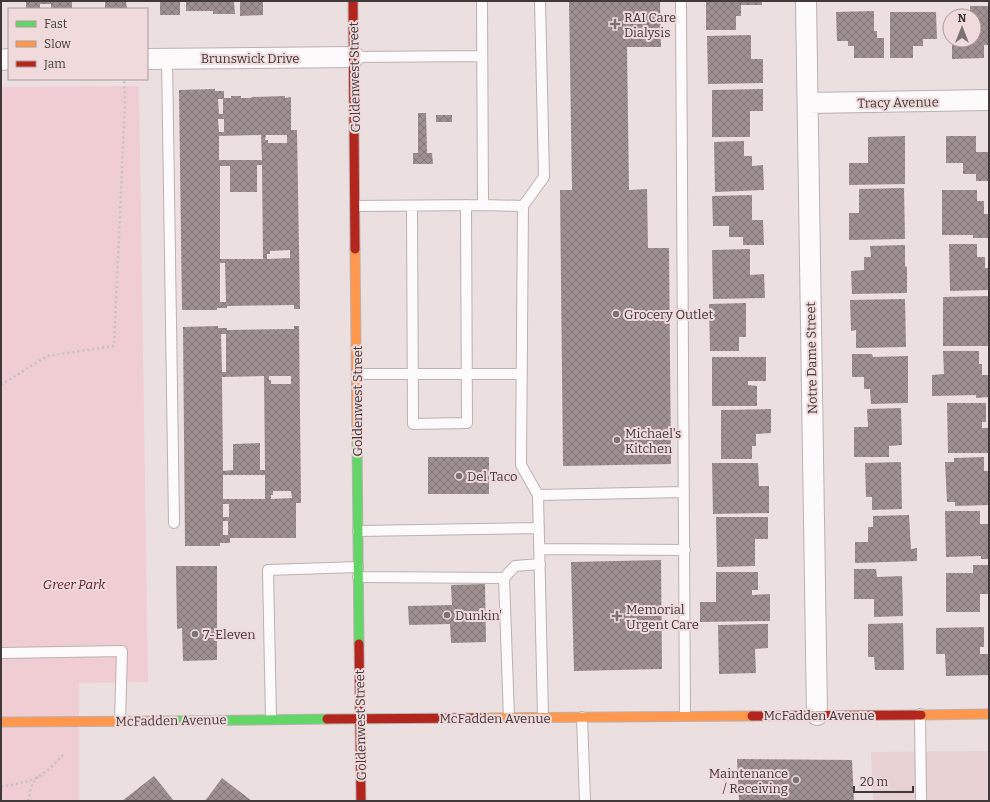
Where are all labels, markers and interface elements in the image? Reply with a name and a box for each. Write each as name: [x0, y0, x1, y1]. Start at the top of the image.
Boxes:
legend: [8, 8, 148, 80]
north arrow: [942, 8, 982, 48]
place label: RAI Care Dialysis: [624, 10, 676, 40]
text: N: [958, 12, 967, 25]
text: Fast: [44, 17, 68, 31]
marker: RAI Care Dialysis: [609, 18, 621, 30]
street label: Goldenwest Street: [346, 21, 363, 133]
text: Slow: [44, 37, 71, 51]
street label: Brunswick Drive: [201, 51, 299, 66]
text: Jam: [43, 57, 66, 71]
street label: Tracy Avenue: [857, 94, 939, 111]
street label: Notre Dame Street: [803, 301, 820, 414]
place label: Grocery Outlet: [624, 307, 713, 322]
marker: Grocery Outlet: [611, 309, 621, 319]
street label: Goldenwest Street: [350, 345, 365, 456]
place label: Michael's Kitchen: [625, 426, 681, 456]
marker: Michael's Kitchen: [612, 435, 622, 445]
place label: Del Taco: [467, 469, 518, 484]
marker: Del Taco: [454, 471, 464, 481]
park label: Greer Park: [43, 577, 106, 592]
place label: Memorial Urgent Care: [626, 602, 699, 632]
place label: Dunkin': [455, 608, 502, 623]
marker: Dunkin': [442, 610, 452, 620]
marker: Memorial Urgent Care: [611, 610, 623, 622]
place label: 7-Eleven: [203, 627, 256, 642]
marker: 7-Eleven: [190, 629, 200, 639]
street label: Goldenwest Street: [352, 669, 369, 781]
street label: McFadden Avenue: [763, 708, 875, 723]
street label: McFadden Avenue: [439, 711, 551, 726]
street label: McFadden Avenue: [115, 712, 227, 729]
place label: Maintenance / Receiving: [709, 766, 788, 796]
scale bar: [854, 768, 913, 794]
marker: Maintenance / Receiving: [791, 775, 801, 785]
text: 20 m: [860, 775, 889, 789]

